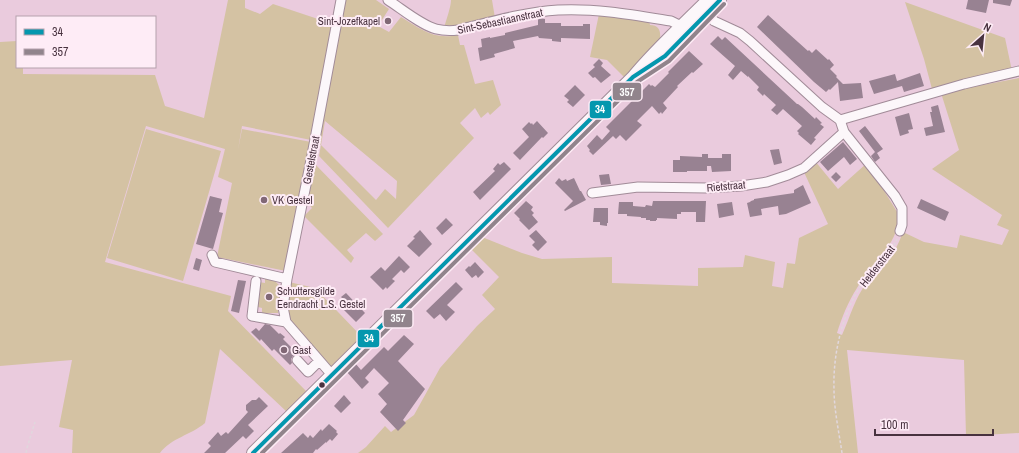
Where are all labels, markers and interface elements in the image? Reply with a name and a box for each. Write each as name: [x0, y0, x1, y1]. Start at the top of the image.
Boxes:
street label: Sint-Sebastiaanstraat: [456, 5, 545, 37]
place label: Sint-Jozefkapel: [318, 14, 380, 28]
legend: [16, 16, 156, 68]
marker: Sint-Jozefkapel: [383, 16, 393, 26]
north arrow: [963, 16, 1003, 56]
text: N: [981, 19, 994, 35]
text: 34: [52, 24, 63, 40]
text: 357: [52, 44, 69, 60]
line badge: 357: [612, 82, 642, 101]
text: 357: [619, 85, 635, 99]
line badge: 34: [589, 100, 612, 119]
text: 34: [595, 102, 605, 116]
street label: Gestelstraat: [299, 134, 323, 185]
street label: Rietstraat: [706, 177, 747, 195]
place label: VK Gestel: [272, 193, 313, 207]
marker: VK Gestel: [259, 195, 269, 205]
street label: Helderstraat: [856, 242, 898, 290]
place label: Schuttersgilde Eendracht L.S. Gestel: [277, 284, 365, 311]
marker: Schuttersgilde Eendracht L.S. Gestel: [264, 292, 274, 302]
line badge: 357: [383, 309, 413, 328]
text: 357: [390, 311, 406, 325]
line badge: 34: [357, 329, 380, 348]
text: 34: [364, 331, 374, 345]
place label: Gast: [292, 343, 312, 357]
marker: Gast: [279, 345, 289, 355]
unlabelled marker: [317, 380, 327, 390]
scale bar: [875, 411, 993, 437]
text: 100 m: [881, 417, 908, 433]

